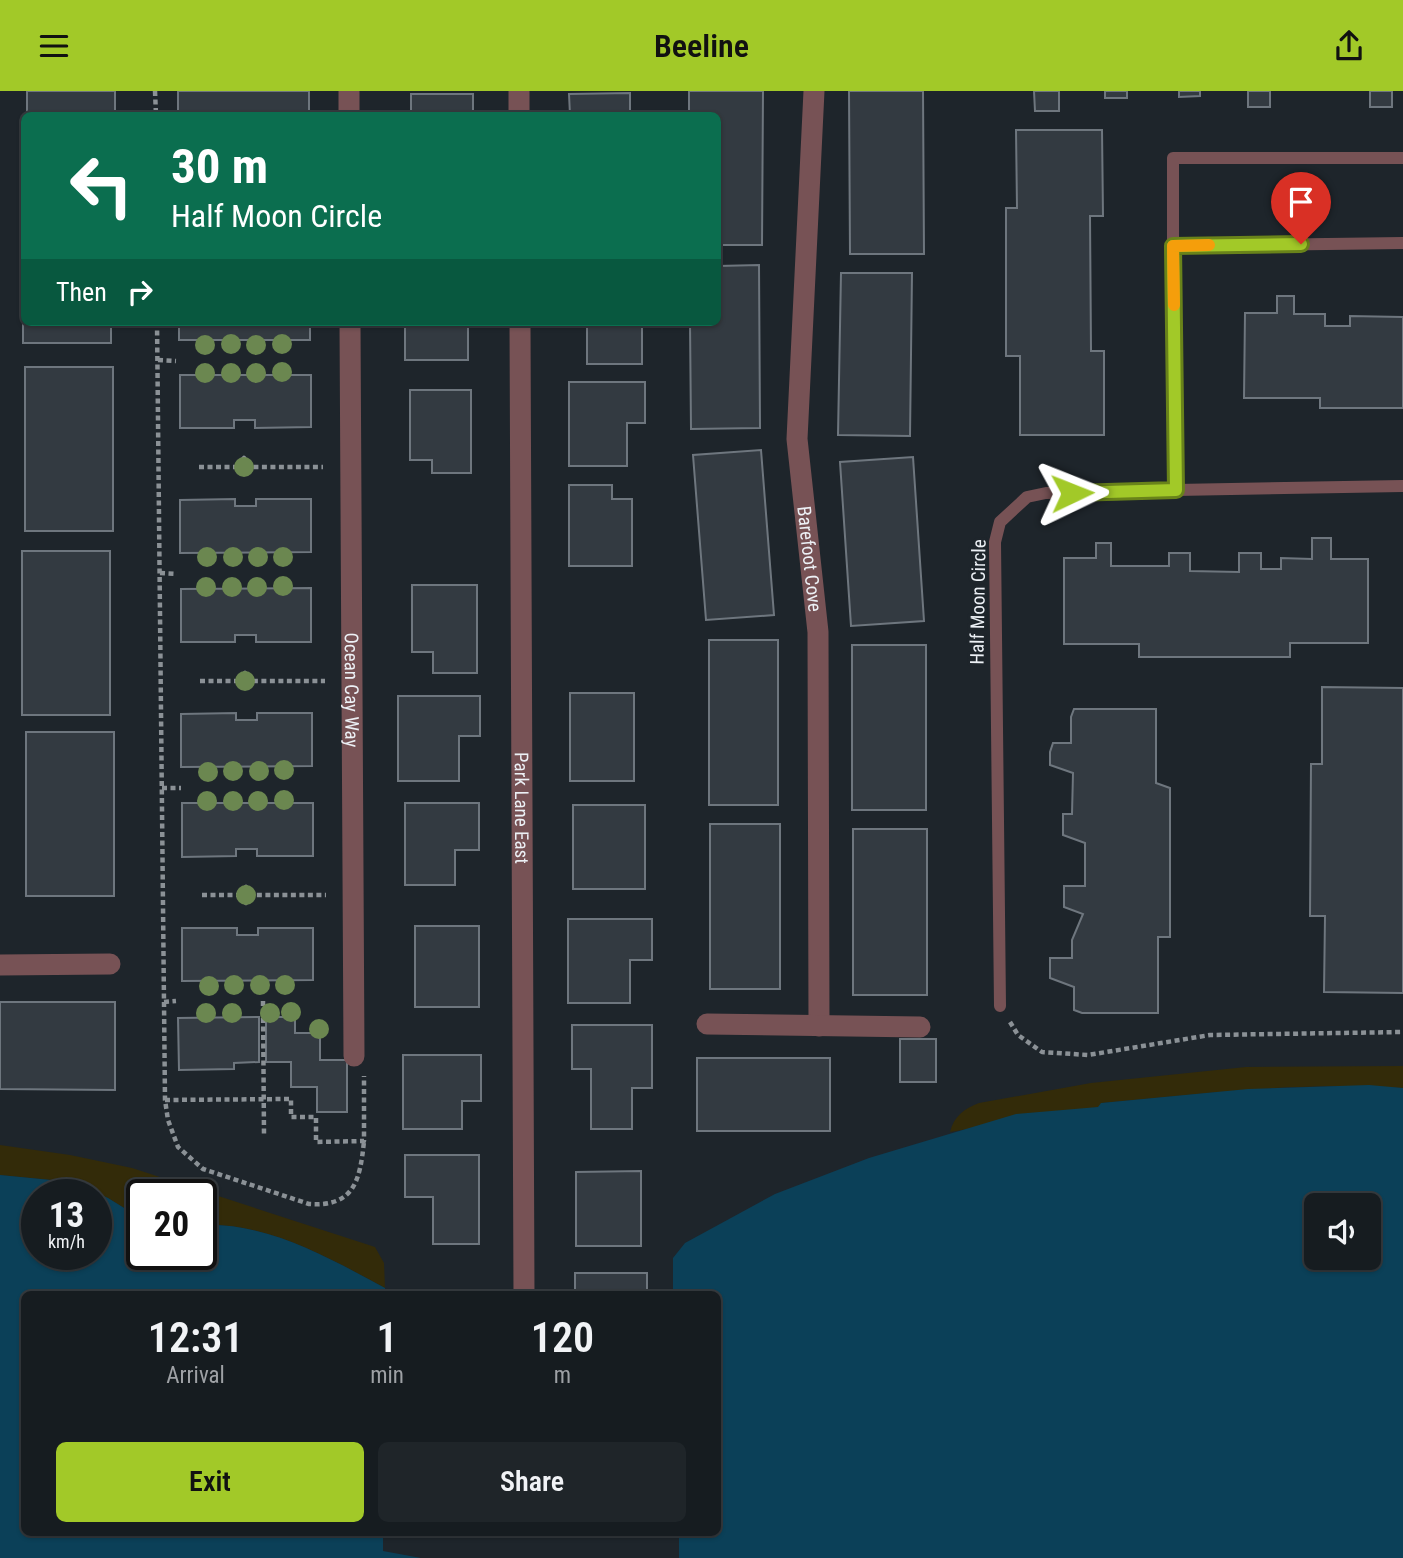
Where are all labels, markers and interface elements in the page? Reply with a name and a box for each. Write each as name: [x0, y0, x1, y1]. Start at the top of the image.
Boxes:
icon: menu: [35, 27, 73, 65]
text: Beeline: [654, 27, 749, 65]
icon: share: [1330, 27, 1368, 65]
text: 30 m: [171, 138, 268, 195]
icon: left: [56, 140, 147, 231]
pin: [1271, 172, 1331, 244]
icon: arrive: [1282, 183, 1320, 221]
text: Half Moon Circle: [171, 197, 382, 235]
icon: right: [121, 273, 159, 311]
text: Then: [56, 277, 107, 307]
position arrow: [1035, 456, 1109, 530]
street label: Barefoot Cove: [793, 505, 827, 613]
street label: Half Moon Circle: [965, 539, 991, 665]
street label: Ocean Cay Way: [340, 632, 364, 748]
street label: Park Lane East: [510, 752, 534, 864]
speed limit sign: 20: [126, 1179, 217, 1270]
map controls: [1304, 1193, 1381, 1270]
button: sound: [1304, 1193, 1381, 1270]
text: 13: [49, 1195, 84, 1236]
text: km/h: [48, 1231, 85, 1252]
text: 12:31: [148, 1313, 243, 1362]
text: 1: [377, 1313, 398, 1362]
text: 120: [531, 1313, 594, 1362]
text: Arrival: [166, 1362, 225, 1389]
text: min: [370, 1362, 404, 1389]
text: m: [554, 1362, 571, 1389]
button: Exit: [56, 1442, 364, 1522]
button: Share: [378, 1442, 686, 1522]

